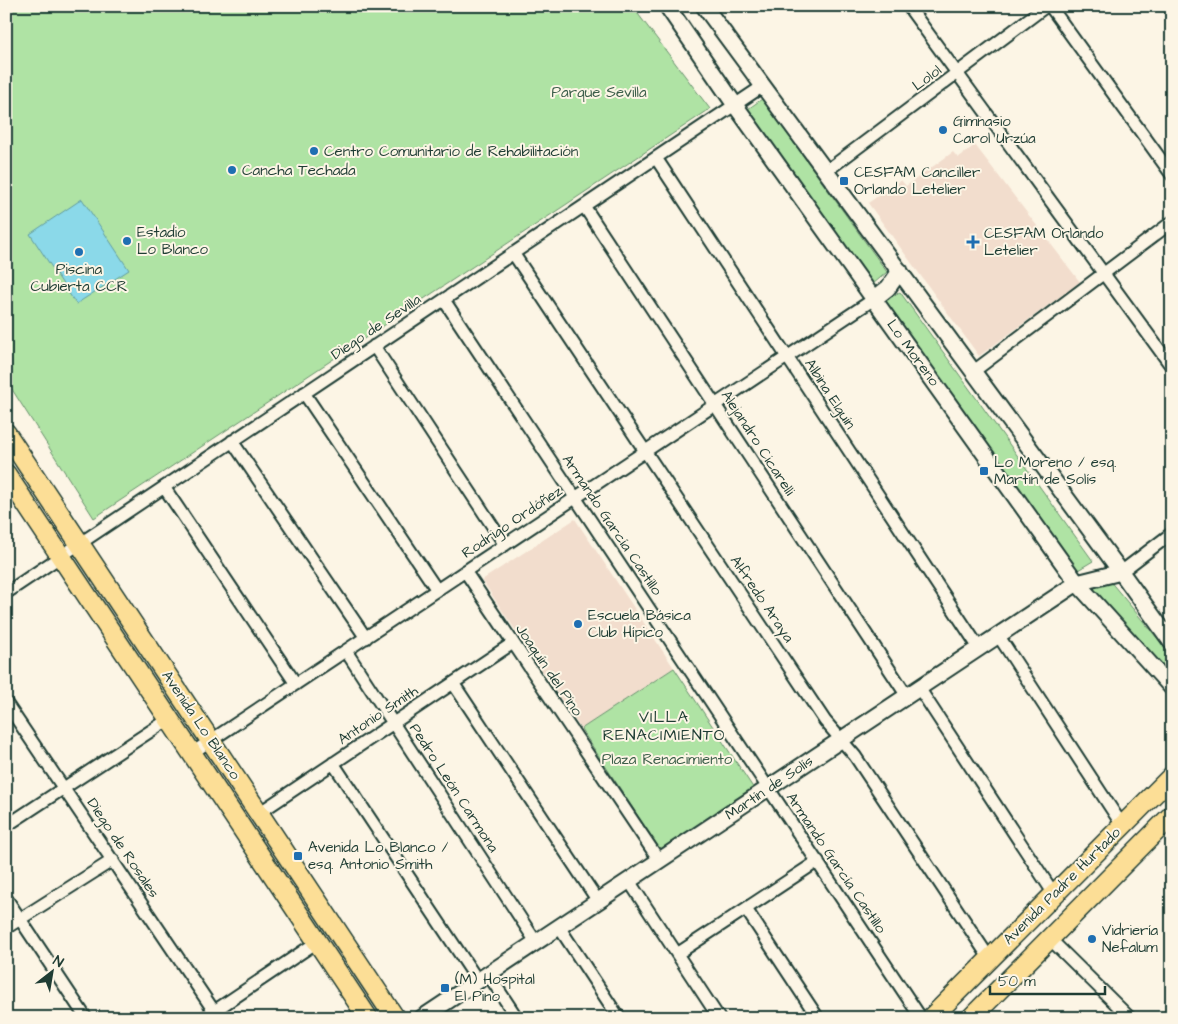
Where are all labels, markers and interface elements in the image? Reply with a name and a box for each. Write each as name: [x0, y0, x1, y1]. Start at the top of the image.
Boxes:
street label: Lolol: [908, 60, 946, 96]
park label: Parque Sevilla: [551, 82, 647, 103]
place label: Gimnasio Carol Urzúa: [953, 111, 1036, 149]
marker: Gimnasio Carol Urzúa: [937, 124, 949, 136]
place label: Centro Comunitario de Rehabilitación: [324, 141, 579, 162]
marker: Centro Comunitario de Rehabilitación: [308, 145, 320, 157]
place label: Cancha Techada: [242, 160, 356, 181]
place label: CESFAM Canciller Orlando Letelier: [854, 162, 980, 200]
marker: Cancha Techada: [226, 164, 238, 176]
marker: CESFAM Canciller Orlando Letelier: [838, 175, 850, 187]
place label: Estadio Lo Blanco: [137, 222, 208, 260]
place label: CESFAM Orlando Letelier: [984, 223, 1104, 261]
marker: Estadio Lo Blanco: [121, 235, 133, 247]
marker: CESFAM Orlando Letelier: [966, 235, 980, 249]
marker: Piscina Cubierta CCR: [73, 246, 85, 258]
place label: Piscina Cubierta CCR: [31, 259, 127, 297]
street label: Diego de Sevilla: [327, 289, 426, 366]
street label: Lo Moreno: [882, 315, 945, 391]
street label: Albina Elguín: [799, 355, 861, 434]
street label: Alejandro Cicarelli: [716, 386, 800, 500]
street label: Armando García Castillo: [557, 450, 667, 600]
place label: Lo Moreno / esq. Martín de Solís: [994, 452, 1116, 490]
marker: Lo Moreno / esq. Martín de Solís: [978, 465, 990, 477]
street label: Rodrigo Ordóñez: [458, 480, 567, 564]
street label: Alfredo Araya: [724, 551, 799, 648]
place label: Escuela Básica Club Hípico: [588, 605, 691, 643]
marker: Escuela Básica Club Hípico: [572, 618, 584, 630]
street label: Joaquín del Pino: [510, 620, 588, 721]
street label: Avenida Lo Blanco: [157, 666, 246, 784]
street label: Antonio Smith: [334, 680, 423, 750]
district label: VILLA RENACIMIENTO: [603, 706, 725, 746]
street label: Pedro León Carmona: [404, 719, 504, 857]
park label: Plaza Renacimiento: [602, 749, 733, 770]
street label: Martín de Solís: [721, 750, 818, 825]
street label: Armando García Castillo: [781, 788, 891, 938]
street label: Diego de Rosales: [81, 794, 165, 903]
street label: Avenida Padre Hurtado: [998, 822, 1126, 950]
place label: Avenida Lo Blanco / esq. Antonio Smith: [308, 837, 449, 875]
marker: Avenida Lo Blanco / esq. Antonio Smith: [292, 850, 304, 862]
place label: Vidriería Nefalum: [1102, 920, 1159, 958]
marker: Vidriería Nefalum: [1086, 933, 1098, 945]
north arrow: [28, 946, 78, 996]
text: N: [49, 951, 67, 973]
scale bar: [990, 964, 1106, 996]
place label: (M) Hospital El Pino: [455, 969, 535, 1007]
text: 50 m: [998, 971, 1036, 992]
marker: (M) Hospital El Pino: [439, 982, 451, 994]

